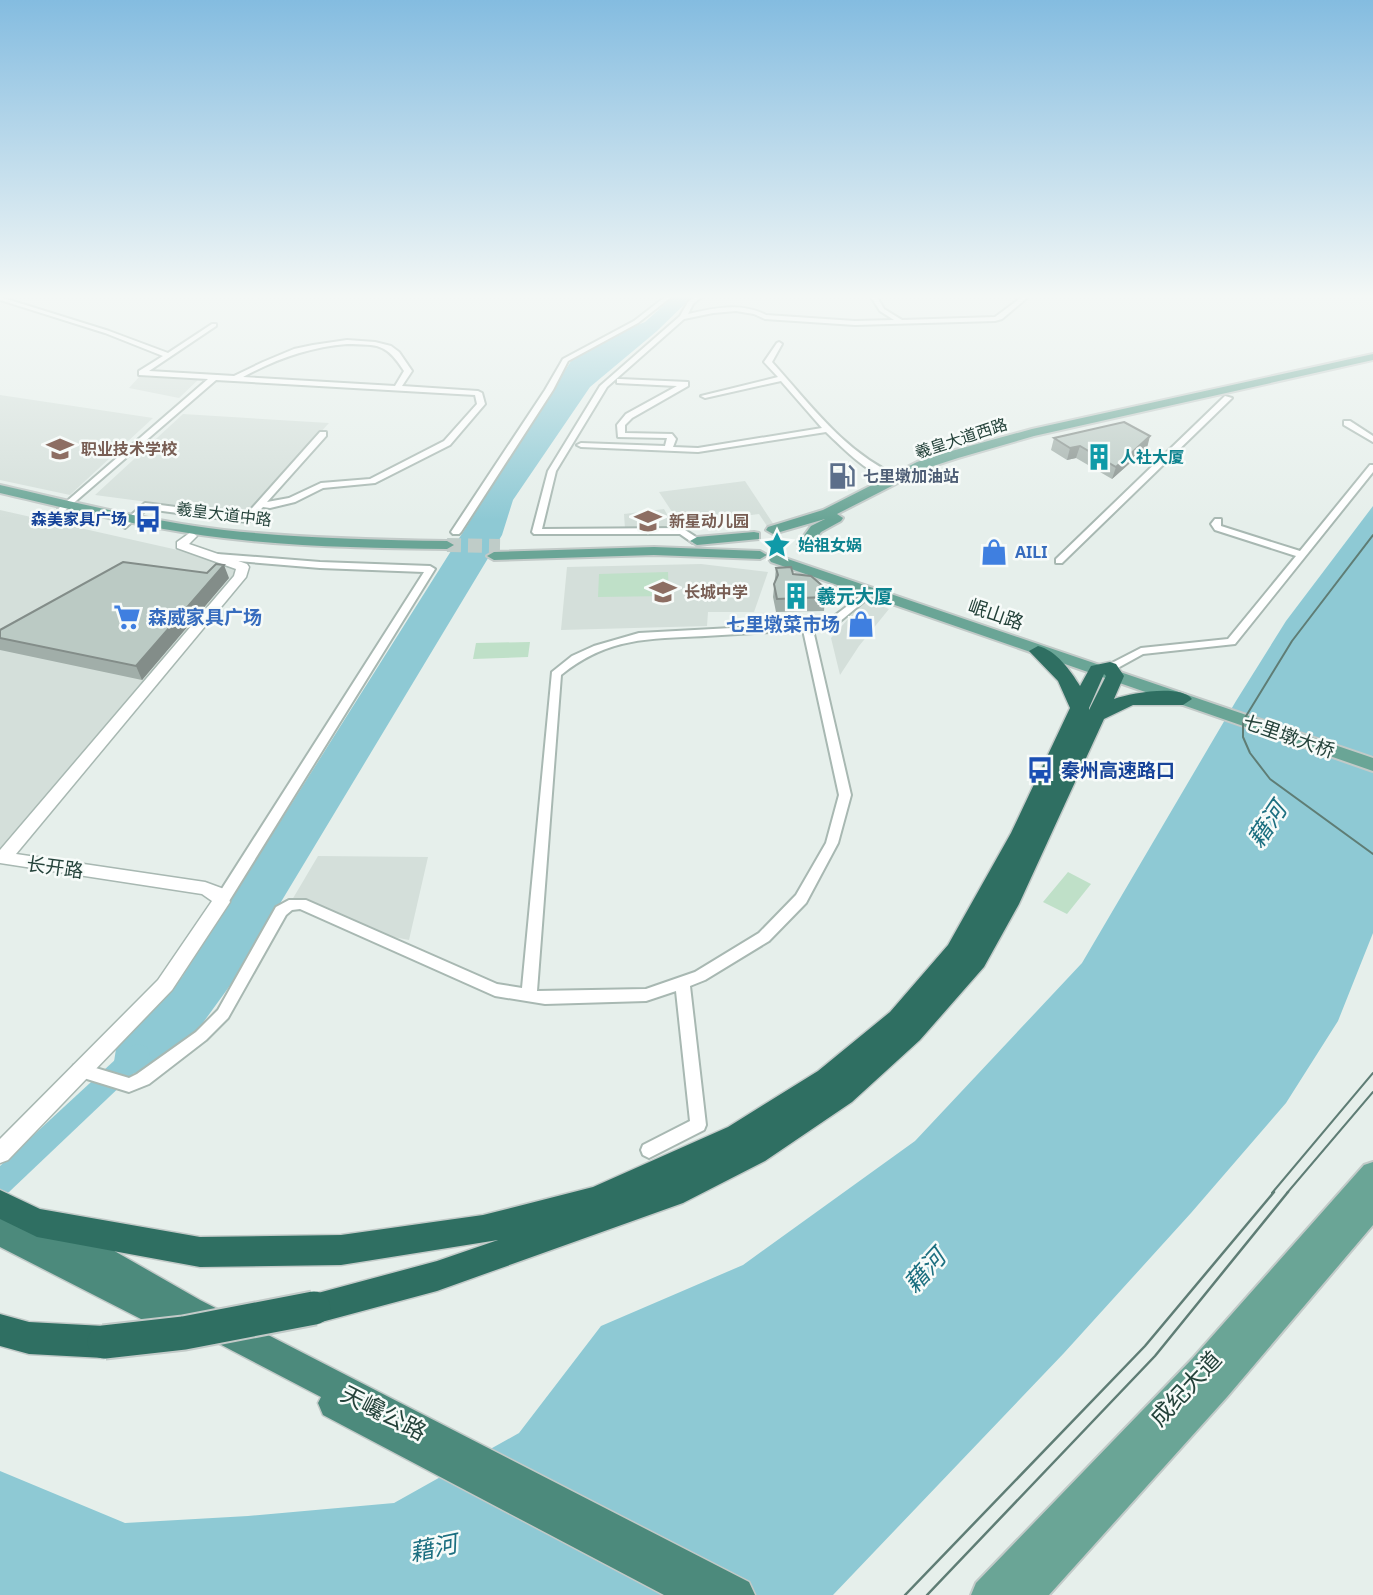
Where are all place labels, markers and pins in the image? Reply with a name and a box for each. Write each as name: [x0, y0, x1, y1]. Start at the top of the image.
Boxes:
school or university icon: 职业技术学校: [45, 434, 75, 464]
place label: 职业技术学校: [81, 438, 178, 460]
building icon: 人社大厦: [1084, 442, 1114, 472]
place label: 人社大厦: [1120, 446, 1184, 468]
fuel station icon: 七里墩加油站: [827, 461, 857, 491]
place label: 七里墩加油站: [863, 465, 959, 487]
bus stop icon: 森美家具广场: [133, 504, 163, 534]
school or university icon: 新星动儿园: [633, 506, 663, 536]
place label: 森美家具广场: [31, 508, 127, 530]
place label: 新星动儿园: [669, 510, 749, 532]
place icon: 始祖女娲: [762, 530, 792, 560]
place label: 始祖女娲: [798, 534, 862, 556]
shop icon: AILI: [979, 537, 1009, 567]
place label: AILI: [1015, 541, 1047, 563]
school or university icon: 长城中学: [648, 577, 678, 607]
place label: 长城中学: [684, 581, 748, 603]
building icon: 羲元大厦: [781, 581, 811, 611]
place label: 羲元大厦: [817, 583, 893, 609]
supermarket icon: 森威家具广场: [112, 602, 142, 632]
place label: 森威家具广场: [148, 604, 262, 630]
shop icon: 七里墩菜市场: [846, 609, 876, 639]
place label: 七里墩菜市场: [726, 611, 840, 637]
bus stop icon: 秦州高速路口: [1025, 755, 1055, 785]
place label: 秦州高速路口: [1061, 757, 1175, 783]

